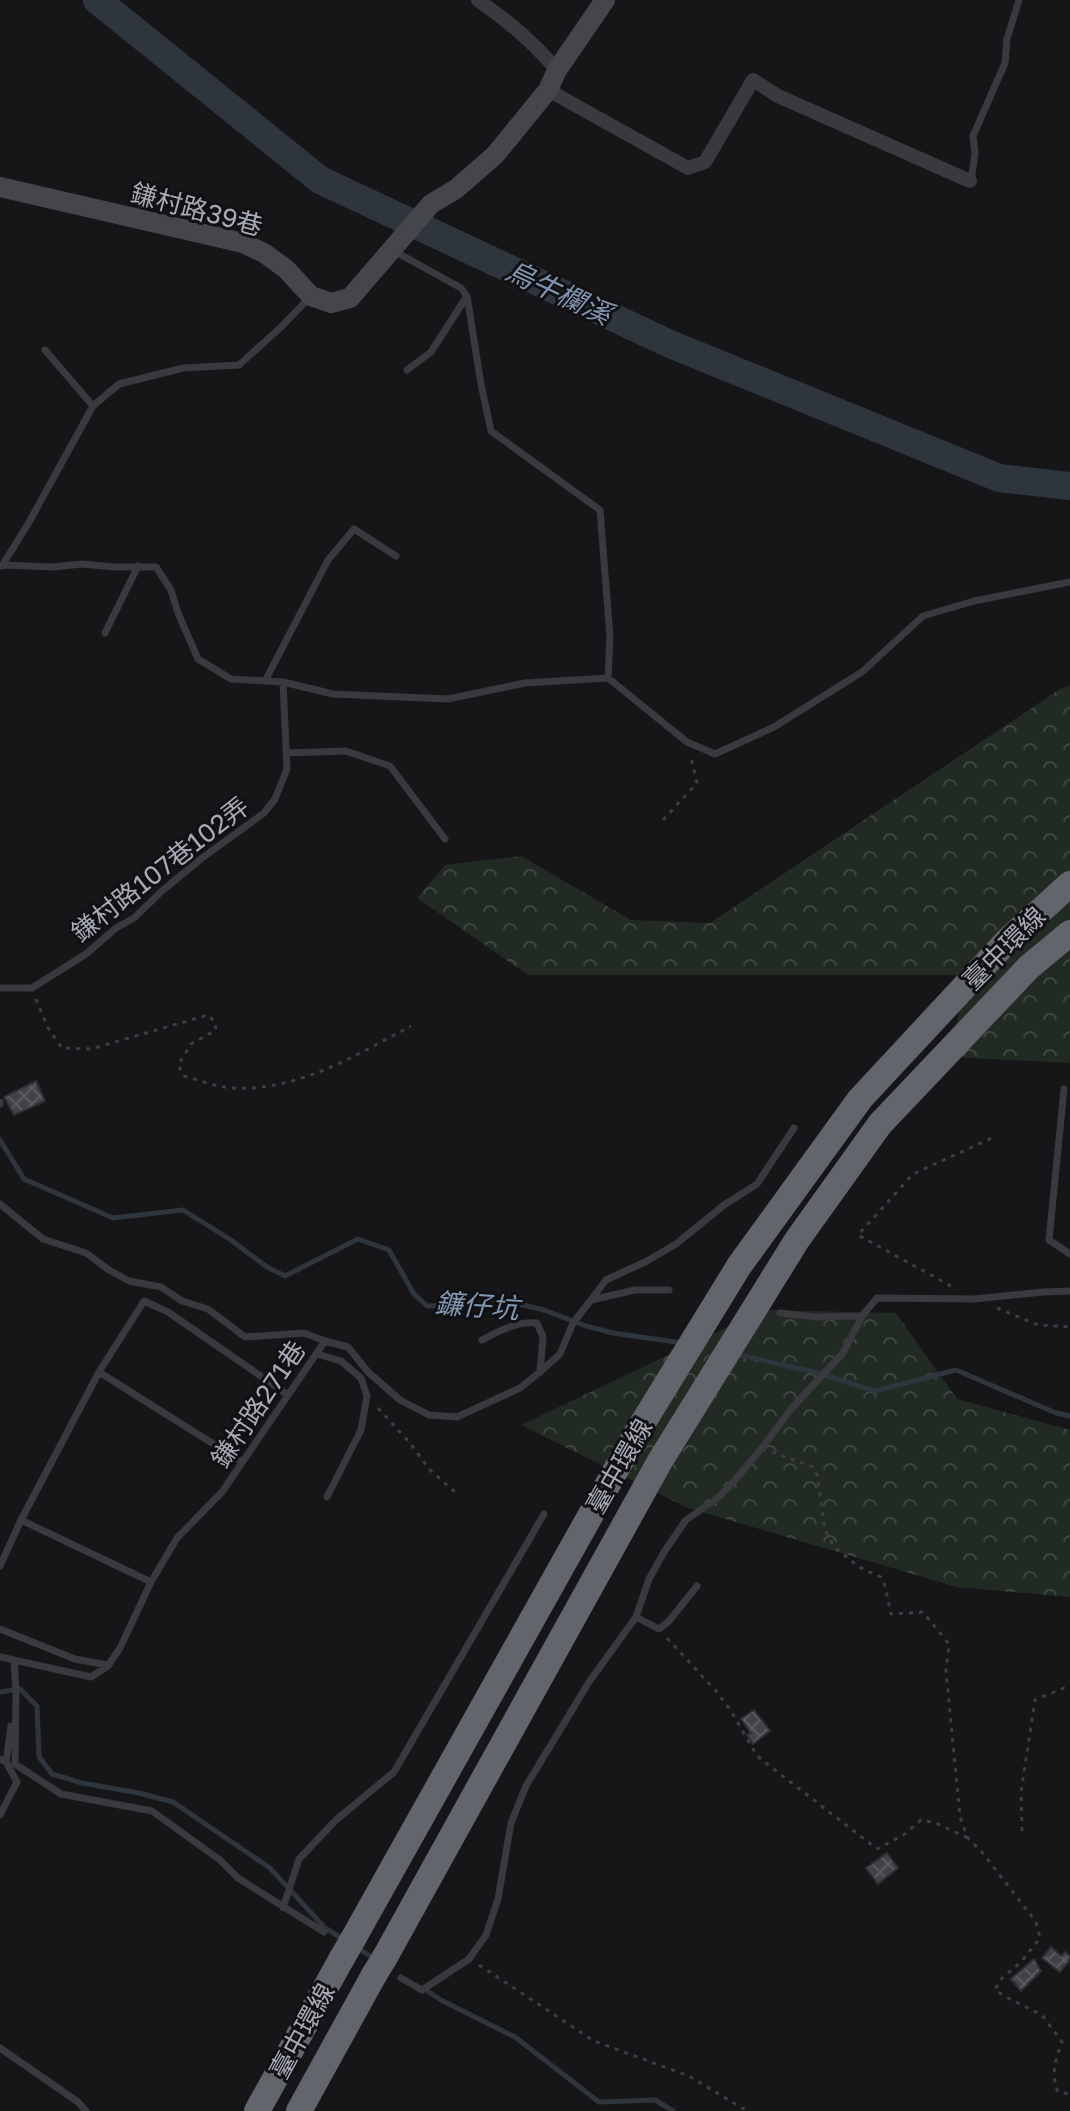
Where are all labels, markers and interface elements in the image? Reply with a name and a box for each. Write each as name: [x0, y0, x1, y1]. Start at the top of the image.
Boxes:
street label: 鎌村路39巷: [128, 177, 266, 241]
water label: 烏牛欄溪: [501, 253, 620, 332]
street label: 鎌村路107巷102弄: [65, 790, 255, 948]
street label: 臺中環線: [956, 900, 1052, 996]
water label: 鐮仔坑: [434, 1286, 524, 1325]
street label: 鎌村路271巷: [204, 1335, 312, 1473]
street label: 臺中環線: [580, 1413, 658, 1519]
street label: 臺中環線: [263, 1978, 341, 2084]

